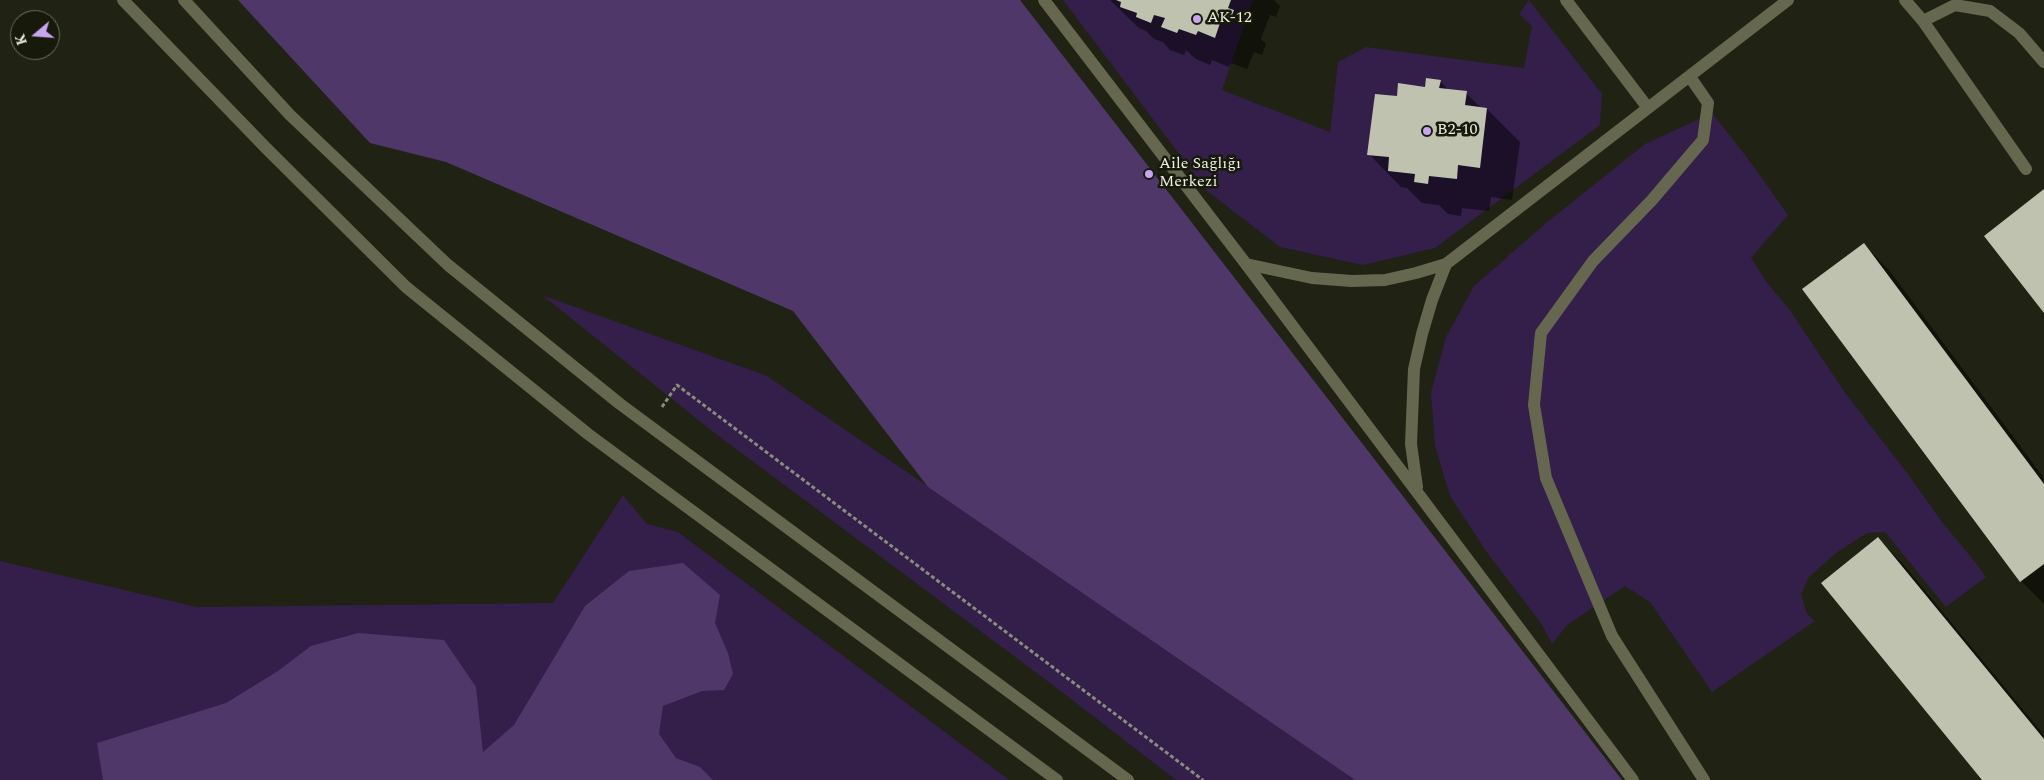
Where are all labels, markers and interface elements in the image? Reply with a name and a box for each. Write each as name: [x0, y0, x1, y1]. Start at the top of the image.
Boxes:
place label: AK-12: [1207, 9, 1252, 29]
north arrow: [10, 10, 60, 60]
marker: AK-12: [1191, 13, 1203, 25]
text: K: [10, 31, 33, 48]
place label: B2-10: [1437, 121, 1478, 141]
marker: B2-10: [1421, 125, 1433, 137]
place label: Aile Sağlığı Merkezi: [1159, 155, 1241, 193]
marker: Aile Sağlığı Merkezi: [1143, 168, 1155, 180]

